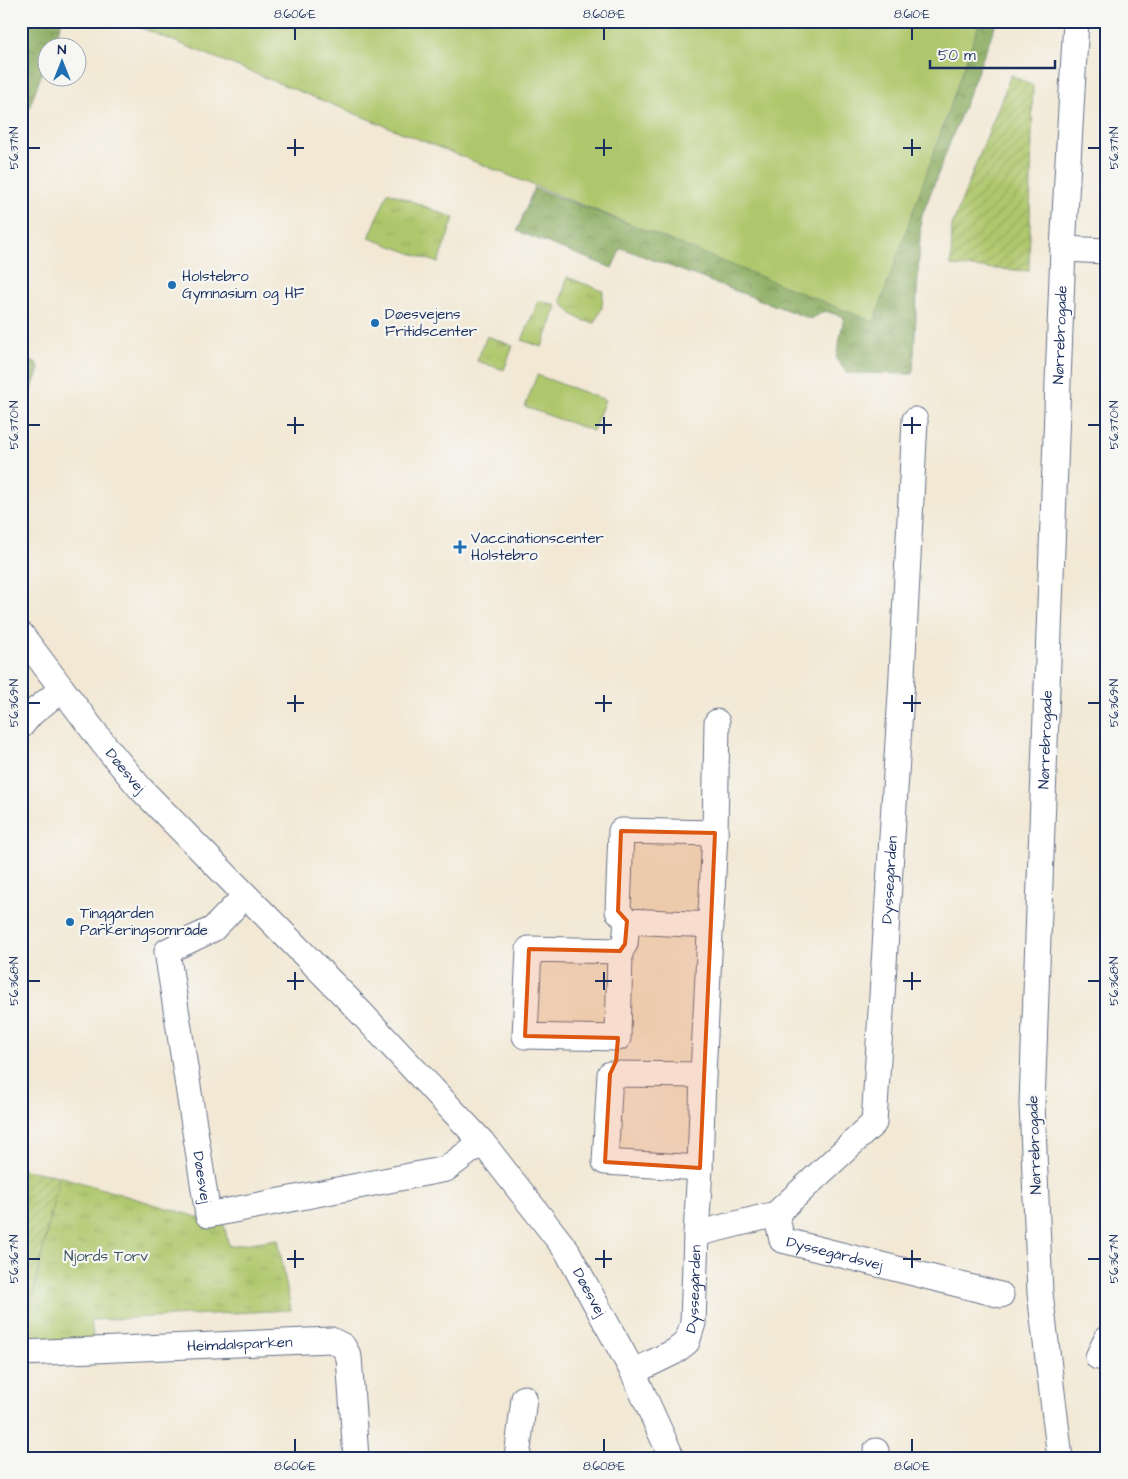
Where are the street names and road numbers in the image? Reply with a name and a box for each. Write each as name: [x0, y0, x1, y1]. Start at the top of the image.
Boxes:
street label: Nørrebrogade: [1048, 285, 1073, 385]
street label: Nørrebrogade: [1033, 690, 1058, 789]
street label: Døesvej: [100, 744, 150, 798]
street label: Dyssegården: [877, 835, 903, 924]
street label: Nørrebrogade: [1022, 1095, 1048, 1195]
street label: Døesvej: [187, 1150, 216, 1205]
street label: Dyssegårdsvej: [784, 1232, 885, 1276]
street label: Dyssegården: [680, 1244, 707, 1336]
street label: Døesvej: [567, 1264, 611, 1321]
street label: Heimdalsparken: [187, 1332, 293, 1357]

